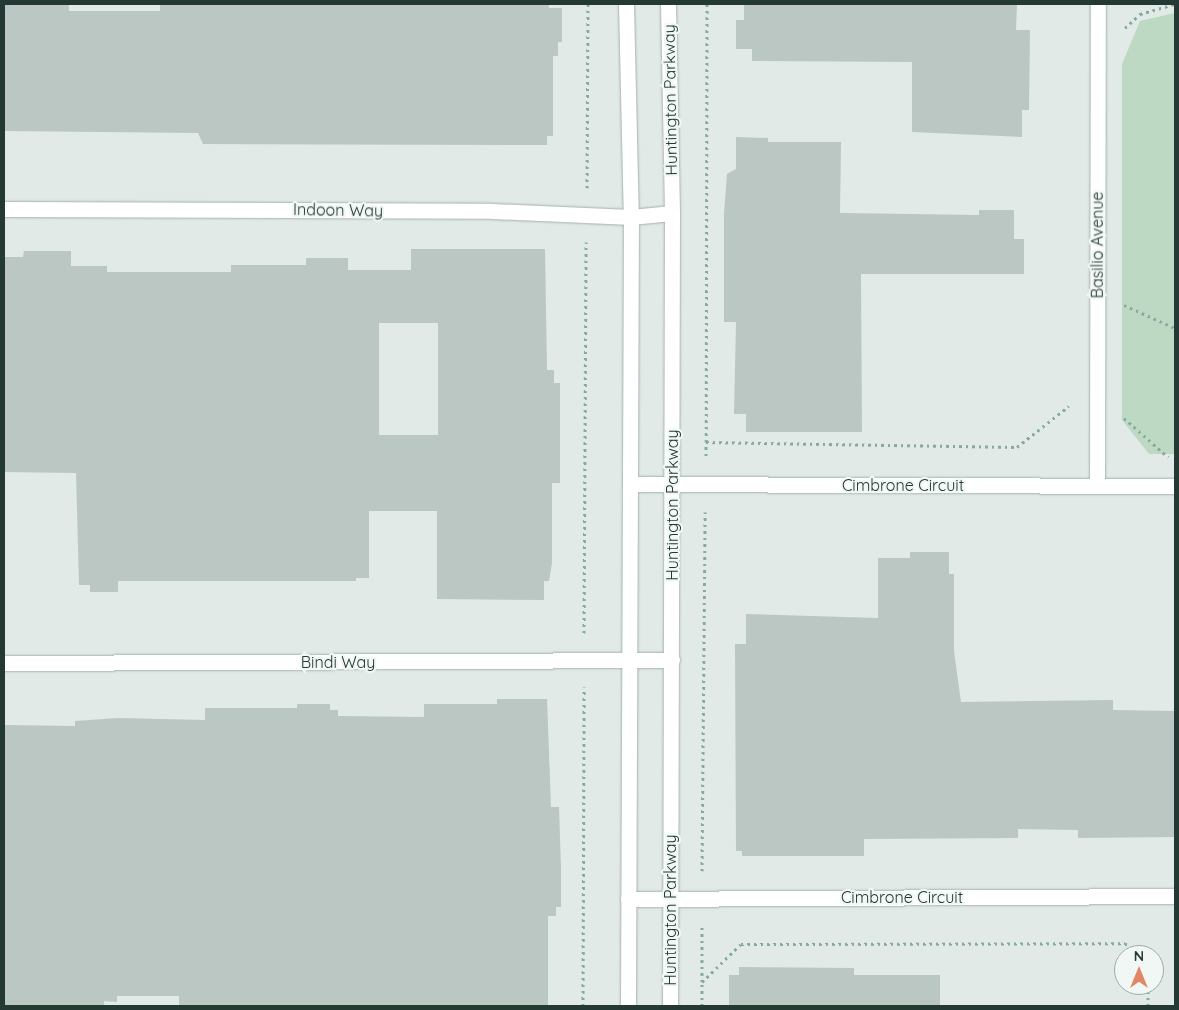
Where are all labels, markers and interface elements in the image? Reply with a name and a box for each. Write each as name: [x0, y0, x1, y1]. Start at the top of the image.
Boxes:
street label: Huntington Parkway: [659, 24, 681, 176]
street label: Basilio Avenue: [1087, 192, 1107, 298]
street label: Indoon Way: [293, 200, 383, 220]
street label: Huntington Parkway: [662, 429, 682, 581]
street label: Cimbrone Circuit: [842, 475, 964, 495]
street label: Bindi Way: [301, 652, 375, 672]
street label: Huntington Parkway: [660, 834, 680, 986]
street label: Cimbrone Circuit: [841, 887, 963, 907]
north arrow: [1114, 945, 1164, 995]
text: N: [1134, 947, 1144, 965]

